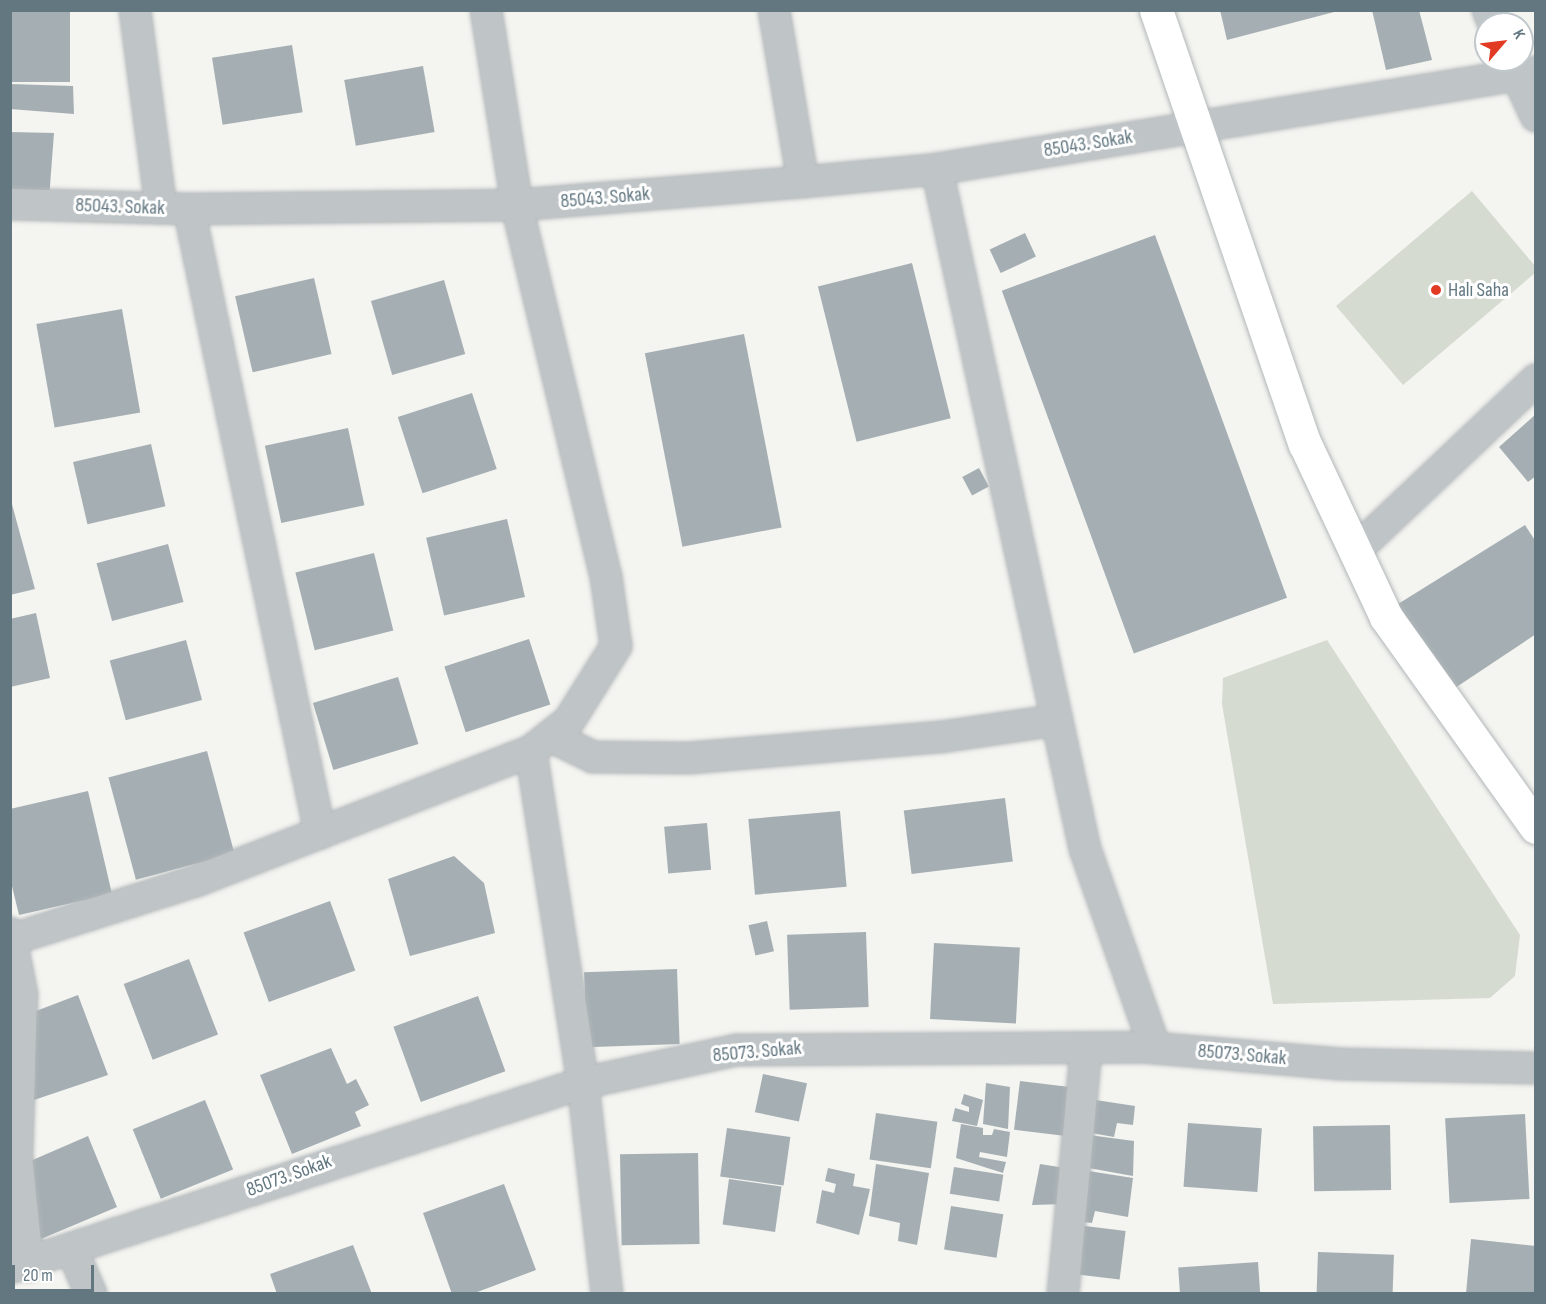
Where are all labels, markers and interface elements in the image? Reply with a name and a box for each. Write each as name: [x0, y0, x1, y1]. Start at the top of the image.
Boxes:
north arrow: [1474, 12, 1534, 72]
text: K: [1508, 26, 1529, 42]
street label: 85043. Sokak: [1042, 125, 1134, 163]
street label: 85043. Sokak: [559, 182, 651, 214]
street label: 85043. Sokak: [75, 193, 165, 221]
place label: Halı Saha: [1448, 278, 1509, 302]
marker: Halı Saha: [1429, 283, 1443, 297]
street label: 85073. Sokak: [712, 1036, 802, 1068]
street label: 85073. Sokak: [1197, 1039, 1287, 1071]
street label: 85073. Sokak: [243, 1150, 335, 1202]
scale bar: [15, 1253, 98, 1291]
text: 20 m: [23, 1265, 53, 1286]

